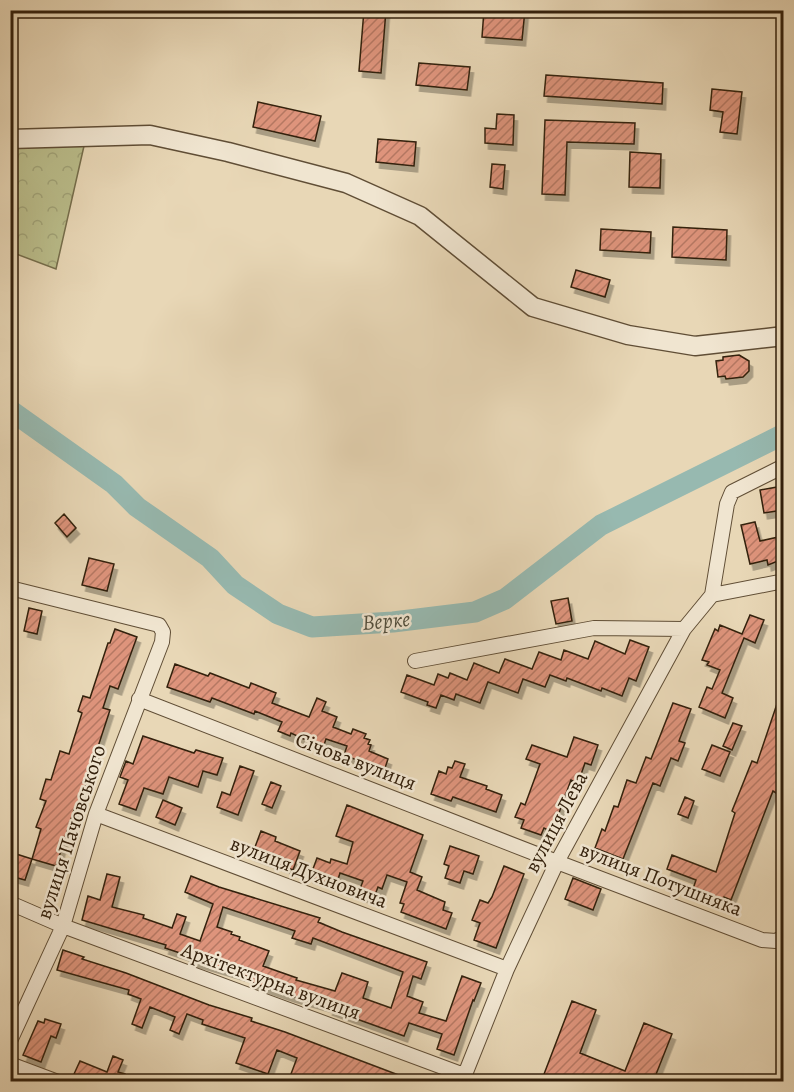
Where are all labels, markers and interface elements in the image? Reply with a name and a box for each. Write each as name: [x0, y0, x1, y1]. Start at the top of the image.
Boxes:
water label: Верке: [361, 604, 411, 638]
street label: Січова вулиця: [292, 725, 420, 797]
street label: вулиця Пачовського: [30, 741, 112, 923]
street label: вулиця Лева: [518, 766, 594, 877]
street label: вулиця Духновича: [226, 829, 392, 915]
street label: вулиця Потушняка: [576, 835, 747, 923]
street label: Архітектурна вулиця: [177, 935, 364, 1026]

